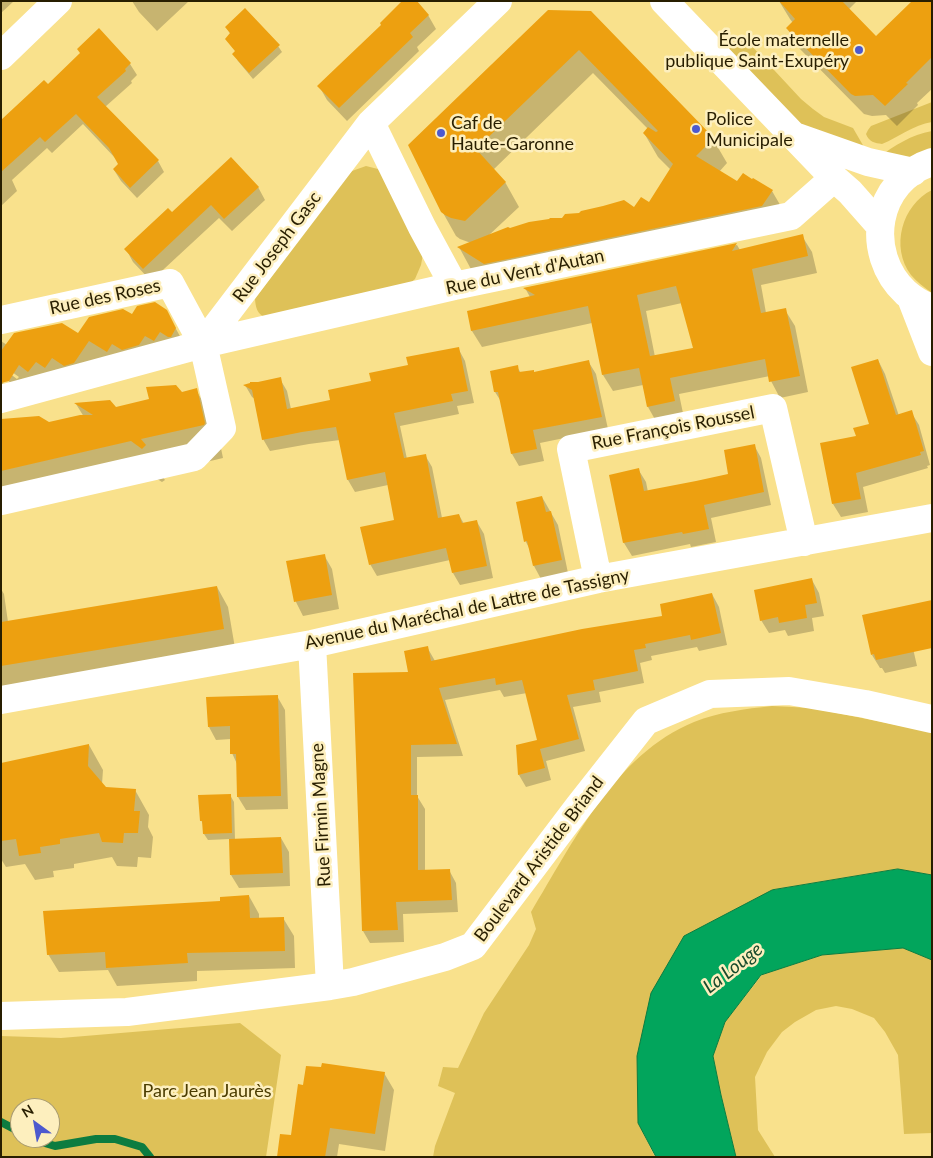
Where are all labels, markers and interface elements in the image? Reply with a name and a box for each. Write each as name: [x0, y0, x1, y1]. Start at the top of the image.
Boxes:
place label: École maternelle publique Saint-Exupéry: [665, 29, 849, 72]
marker: École maternelle publique Saint-Exupéry: [853, 44, 865, 56]
place label: Police Municipale: [706, 108, 793, 150]
place label: Caf de Haute-Garonne: [451, 112, 574, 154]
marker: Police Municipale: [690, 123, 702, 135]
marker: Caf de Haute-Garonne: [435, 127, 447, 139]
street label: Rue Joseph Gasc: [228, 187, 326, 307]
street label: Rue du Vent d'Autan: [444, 245, 606, 299]
street label: Rue des Roses: [47, 275, 163, 319]
street label: Rue François Roussel: [590, 402, 756, 454]
street label: Avenue du Maréchal de Lattre de Tassigny: [303, 564, 631, 654]
street label: Rue Firmin Magne: [306, 742, 336, 888]
street label: Boulevard Aristide Briand: [470, 772, 608, 946]
water label: La Louge: [699, 938, 767, 998]
park label: Parc Jean Jaurès: [143, 1080, 271, 1102]
north arrow: [10, 1098, 60, 1148]
text: N: [18, 1101, 36, 1121]

